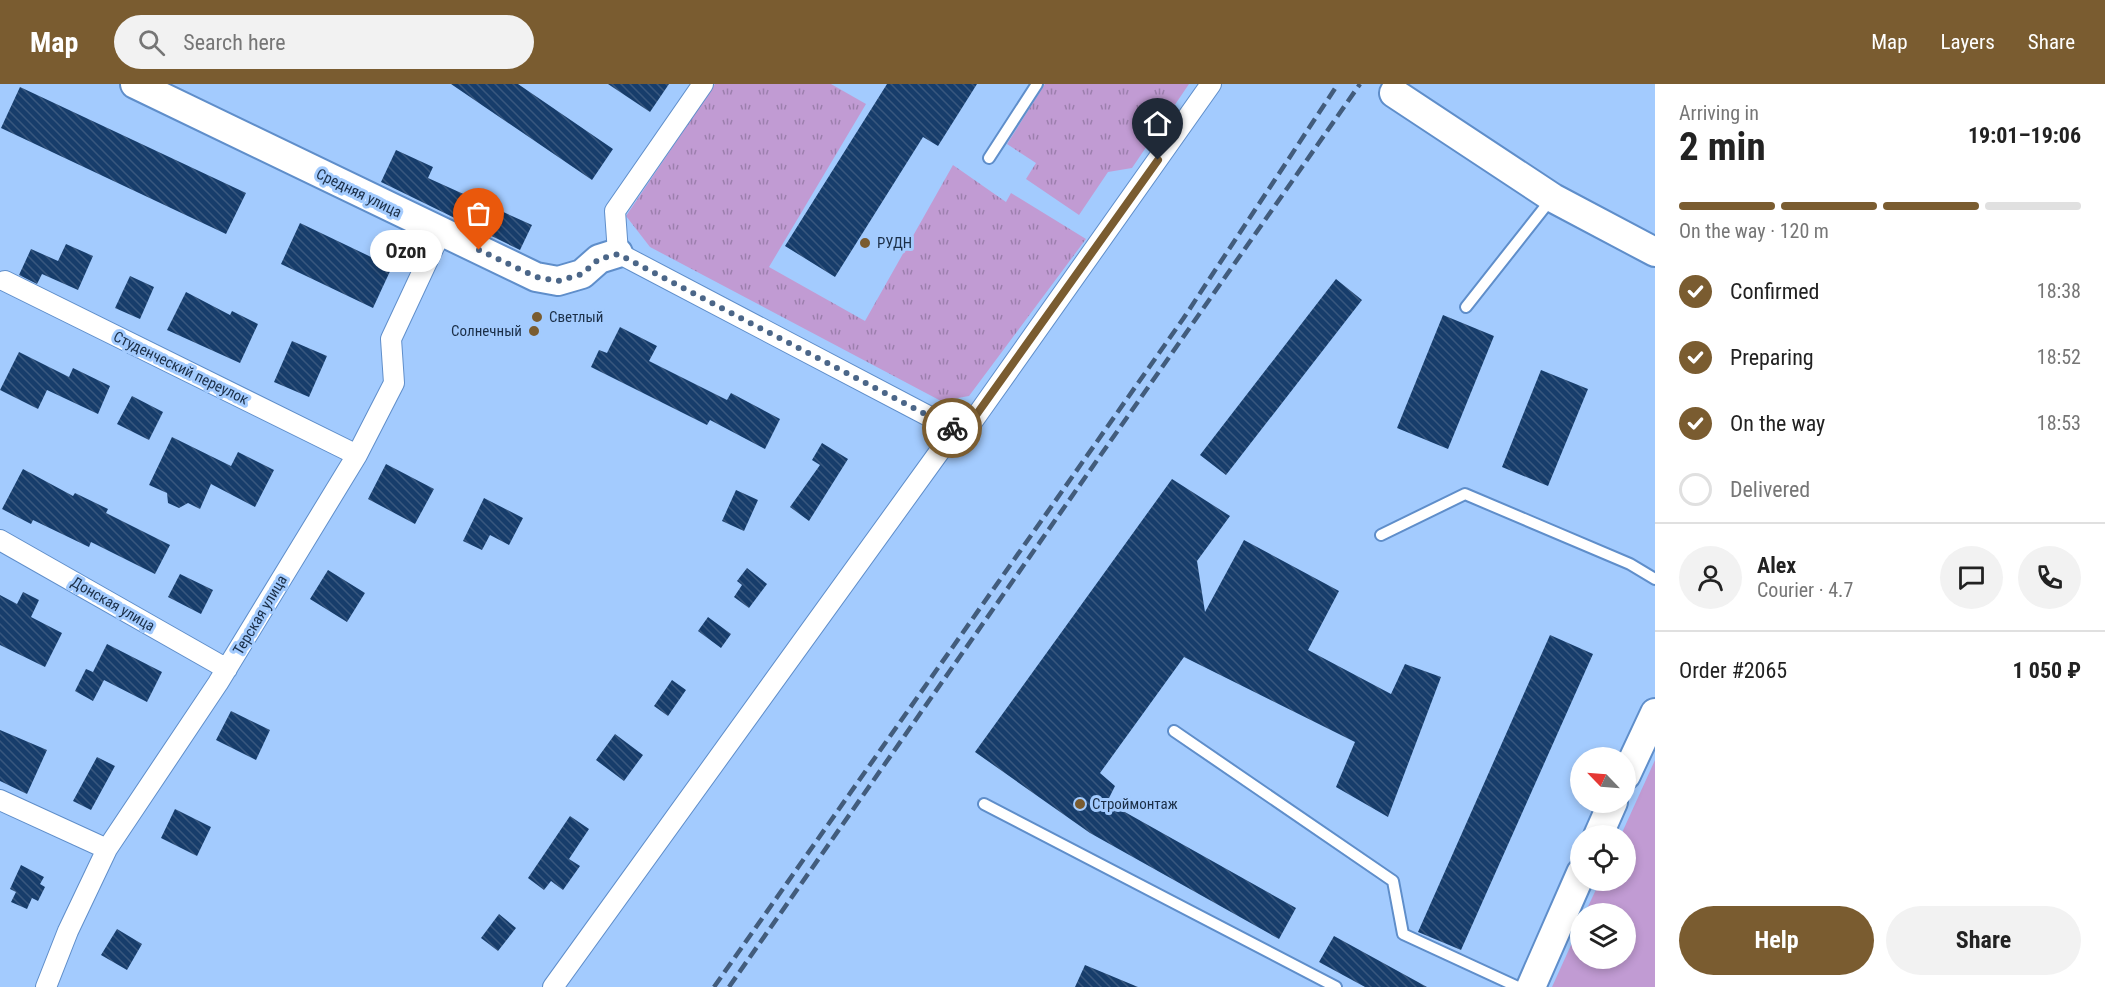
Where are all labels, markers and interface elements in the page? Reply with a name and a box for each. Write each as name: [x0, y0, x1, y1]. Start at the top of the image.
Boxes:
search box: [114, 15, 534, 69]
text: Map: [30, 26, 78, 59]
icon: search: [135, 26, 168, 59]
text: Search here: [183, 30, 286, 55]
text: Map: [1871, 30, 1908, 54]
text: Layers: [1941, 30, 1995, 54]
text: Share: [2028, 30, 2075, 54]
pin: [1132, 98, 1183, 160]
text: Arriving in: [1679, 101, 1759, 125]
icon: home: [1141, 107, 1174, 140]
text: 19:01–19:06: [1968, 123, 2081, 148]
text: 2 min: [1679, 124, 1766, 170]
street label: Средняя улица: [313, 165, 405, 221]
pin: [453, 188, 504, 250]
icon: bag: [462, 197, 495, 230]
text: On the way · 120 m: [1679, 219, 1829, 243]
callout: Ozon: [371, 229, 443, 271]
place label: РУДН: [877, 234, 912, 252]
marker: РУДН: [858, 236, 872, 250]
text: Ozon: [386, 239, 426, 263]
icon: check: [1679, 275, 1712, 308]
text: Confirmed: [1730, 279, 1819, 304]
text: 18:38: [2037, 279, 2081, 303]
place label: Светлый: [549, 308, 603, 326]
marker: Светлый: [530, 310, 544, 324]
place label: Солнечный: [451, 322, 522, 340]
marker: Солнечный: [527, 324, 541, 338]
street label: Студенческий переулок: [111, 327, 251, 409]
icon: check: [1679, 341, 1712, 374]
text: Preparing: [1730, 345, 1814, 370]
text: 18:52: [2037, 345, 2081, 369]
courier: [922, 398, 982, 458]
icon: check: [1679, 407, 1712, 440]
text: On the way: [1730, 411, 1825, 436]
text: 18:53: [2037, 411, 2081, 435]
icon: bike: [936, 412, 969, 445]
text: Delivered: [1730, 477, 1810, 502]
button: person: [1679, 546, 1742, 609]
button: chat: [1940, 546, 2003, 609]
button: phone: [2018, 546, 2081, 609]
text: Alex: [1757, 553, 1796, 578]
street label: Терская улица: [229, 572, 291, 658]
street label: Донская улица: [68, 573, 158, 635]
text: Courier · 4.7: [1757, 578, 1853, 602]
text: Order #2065: [1679, 658, 1787, 683]
text: 1 050 ₽: [2013, 658, 2081, 683]
north arrow: [1570, 747, 1636, 813]
map controls: [1570, 747, 1636, 969]
place label: Строймонтаж: [1092, 795, 1178, 813]
marker: Строймонтаж: [1073, 797, 1087, 811]
button: locate: [1570, 825, 1636, 891]
button: layers: [1570, 903, 1636, 969]
button: Help: [1679, 906, 1874, 975]
button: Share: [1886, 906, 2081, 975]

